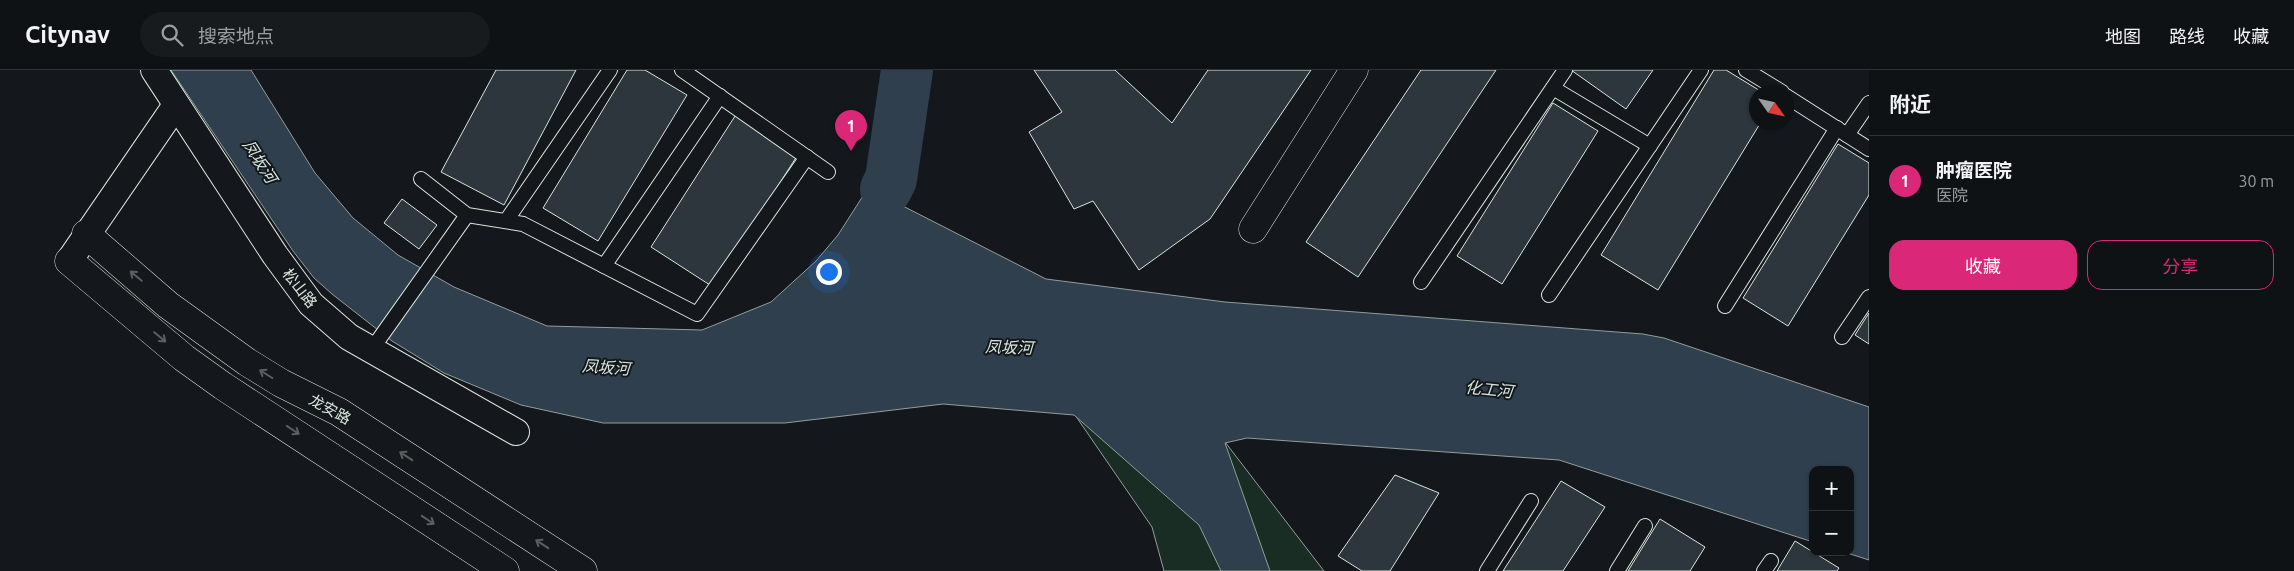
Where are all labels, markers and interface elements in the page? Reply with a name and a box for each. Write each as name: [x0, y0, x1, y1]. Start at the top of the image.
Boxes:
search box: [140, 12, 490, 57]
text: Citynav: [25, 21, 110, 48]
icon: search: [158, 21, 186, 49]
text: 搜索地点: [198, 25, 274, 47]
text: 地图: [2105, 26, 2141, 46]
text: 路线: [2169, 26, 2205, 46]
text: 收藏: [2233, 26, 2269, 46]
north arrow: [1749, 85, 1794, 130]
text: 附近: [1889, 92, 1931, 116]
pin: 1: [835, 110, 867, 151]
water label: 凤坂河: [239, 136, 282, 189]
text: 肿瘤医院: [1936, 159, 2012, 181]
text: 1: [1900, 172, 1910, 190]
text: 30 m: [2238, 172, 2274, 190]
text: 医院: [1936, 186, 1968, 204]
button: 收藏: [1889, 240, 2077, 290]
button: 分享: [2087, 240, 2274, 290]
your location: [816, 259, 842, 285]
street label: 松山路: [279, 265, 321, 311]
one-way arrow: [130, 271, 143, 282]
one-way arrow: [153, 331, 166, 343]
water label: 凤坂河: [985, 337, 1036, 357]
water label: 凤坂河: [581, 356, 634, 378]
one-way arrow: [259, 368, 273, 378]
water label: 化工河: [1464, 378, 1517, 401]
street label: 龙安路: [306, 391, 354, 427]
one-way arrow: [285, 425, 299, 435]
one-way arrow: [399, 451, 413, 461]
map controls: [1809, 466, 1854, 556]
button: +: [1809, 466, 1854, 511]
button: −: [1809, 511, 1854, 556]
one-way arrow: [421, 515, 435, 525]
one-way arrow: [535, 539, 549, 550]

